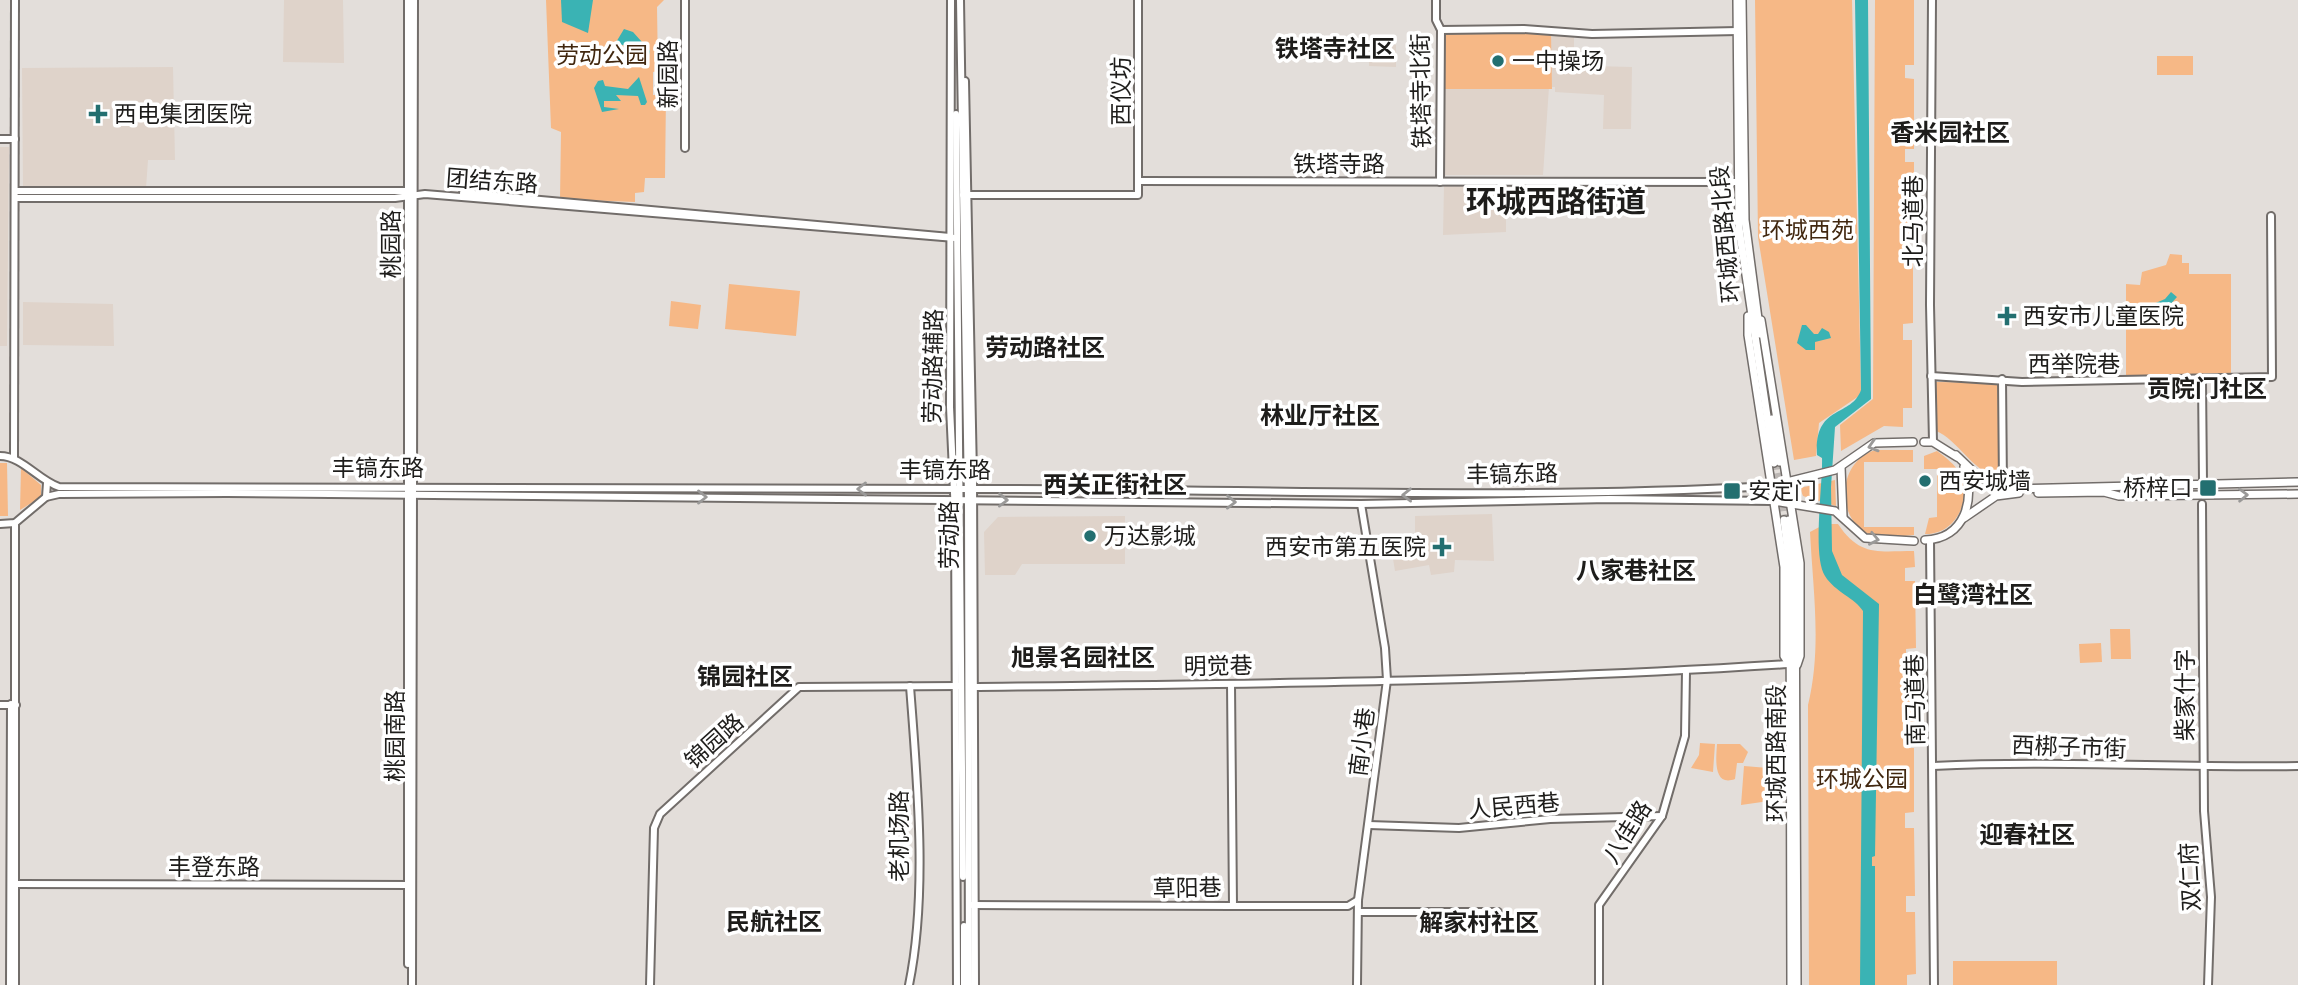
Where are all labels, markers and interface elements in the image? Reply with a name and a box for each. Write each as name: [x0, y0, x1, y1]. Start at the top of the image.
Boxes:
district label: 铁塔寺社区: [1275, 31, 1395, 64]
street label: 铁塔寺北街: [1403, 33, 1437, 149]
park label: 劳动公园: [556, 38, 648, 70]
street label: 新园路: [651, 40, 683, 109]
place label: 一中操场: [1512, 44, 1604, 76]
marker: 一中操场: [1490, 53, 1506, 69]
street label: 西仪坊: [1104, 57, 1136, 126]
place label: 西电集团医院: [114, 97, 252, 129]
marker: 西电集团医院: [88, 104, 108, 124]
district label: 香米园社区: [1890, 115, 2010, 148]
street label: 铁塔寺路: [1293, 147, 1385, 179]
street label: 团结东路: [445, 161, 539, 199]
street label: 环城西路北段: [1702, 164, 1746, 304]
street label: 北马道巷: [1896, 175, 1928, 267]
district label: 环城西路街道: [1466, 180, 1646, 221]
street label: 桃园路: [374, 210, 406, 279]
park label: 环城西苑: [1762, 213, 1854, 245]
place label: 西安市儿童医院: [2023, 299, 2184, 331]
marker: 西安市儿童医院: [1997, 306, 2017, 326]
street label: 劳动路辅路: [915, 308, 949, 424]
district label: 劳动路社区: [985, 330, 1105, 363]
street label: 西举院巷: [2028, 347, 2120, 379]
district label: 贡院门社区: [2147, 371, 2267, 404]
district label: 林业厅社区: [1260, 398, 1380, 431]
one-way arrow: [1868, 437, 1880, 452]
street label: 丰镐东路: [332, 451, 424, 483]
street label: 丰镐东路: [899, 453, 991, 485]
street label: 丰镐东路: [1466, 456, 1558, 490]
place label: 西安城墙: [1939, 464, 2031, 496]
district label: 西关正街社区: [1043, 467, 1187, 500]
place label: 桥梓口: [2123, 471, 2192, 503]
marker: 西安城墙: [1917, 473, 1933, 489]
place label: 安定门: [1748, 474, 1817, 506]
marker: 桥梓口: [2198, 478, 2218, 498]
one-way arrow: [856, 481, 866, 497]
marker: 安定门: [1722, 481, 1742, 501]
one-way arrow: [1402, 487, 1413, 502]
one-way arrow: [2237, 487, 2248, 502]
one-way arrow: [697, 489, 708, 505]
one-way arrow: [998, 492, 1009, 508]
one-way arrow: [1225, 495, 1236, 510]
street label: 劳动路: [932, 501, 964, 570]
place label: 万达影城: [1104, 519, 1196, 551]
marker: 万达影城: [1082, 528, 1098, 544]
place label: 西安市第五医院: [1265, 530, 1426, 562]
one-way arrow: [1868, 531, 1880, 546]
marker: 西安市第五医院: [1432, 537, 1452, 557]
district label: 八家巷社区: [1576, 553, 1696, 586]
district label: 白鹭湾社区: [1913, 577, 2033, 610]
district label: 旭景名园社区: [1011, 640, 1155, 673]
street label: 明觉巷: [1183, 648, 1253, 682]
street label: 柴家什字: [2168, 649, 2200, 741]
street label: 南马道巷: [1897, 654, 1931, 746]
district label: 锦园社区: [697, 659, 793, 692]
street label: 环城西路南段: [1759, 684, 1791, 822]
street label: 桃园南路: [378, 690, 410, 782]
street label: 锦园路: [677, 705, 750, 775]
street label: 南小巷: [1341, 706, 1381, 778]
street label: 西梆子市街: [2011, 728, 2127, 764]
park label: 环城公园: [1816, 762, 1908, 794]
street label: 人民西巷: [1467, 785, 1561, 825]
street label: 老机场路: [882, 790, 914, 882]
street label: 八佳路: [1594, 794, 1658, 869]
district label: 迎春社区: [1979, 817, 2075, 850]
street label: 双仁府: [2171, 842, 2207, 912]
street label: 丰登东路: [168, 850, 260, 882]
street label: 草阳巷: [1152, 870, 1222, 904]
district label: 民航社区: [726, 904, 822, 937]
district label: 解家村社区: [1419, 905, 1539, 938]

